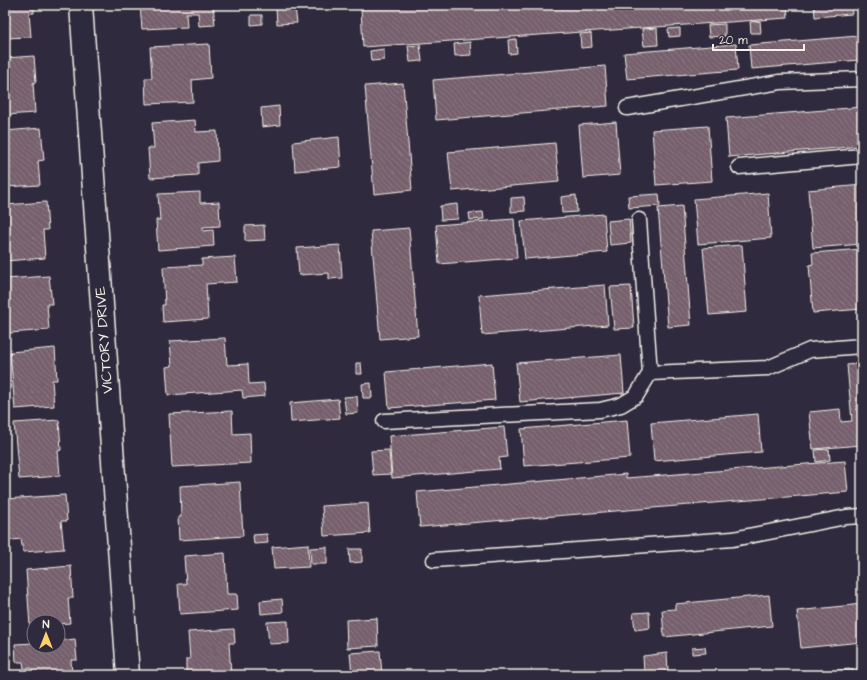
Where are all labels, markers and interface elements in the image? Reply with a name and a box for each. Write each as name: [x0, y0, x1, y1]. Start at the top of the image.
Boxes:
scale bar: [713, 26, 804, 52]
text: 20 m: [719, 32, 748, 49]
street label: VICTORY DRIVE: [90, 286, 118, 394]
north arrow: [26, 614, 66, 654]
text: N: [43, 617, 50, 632]

